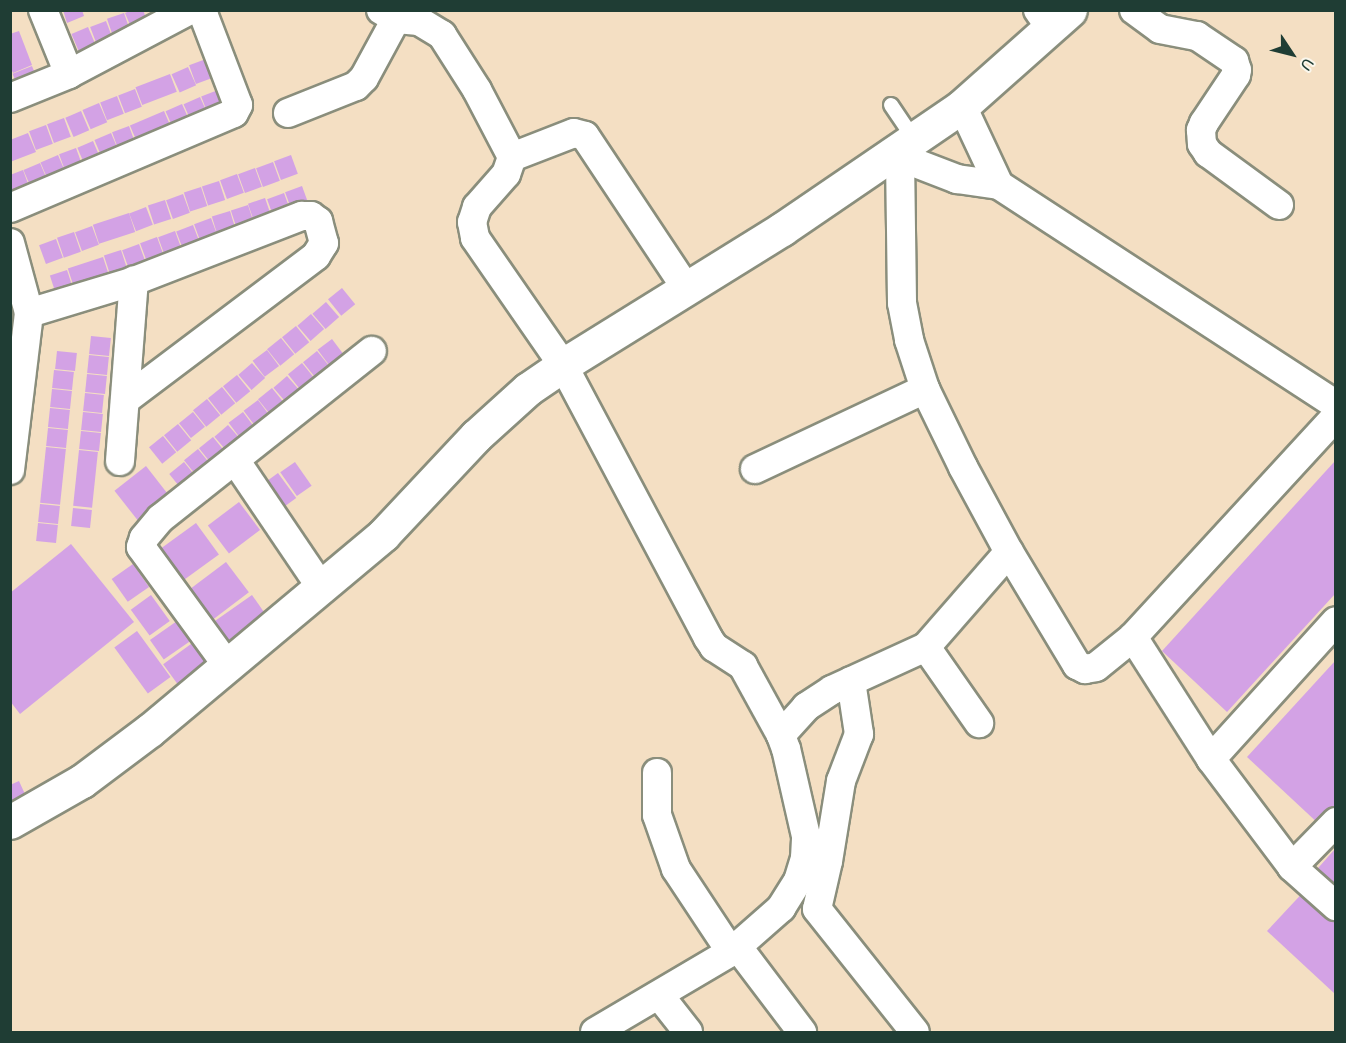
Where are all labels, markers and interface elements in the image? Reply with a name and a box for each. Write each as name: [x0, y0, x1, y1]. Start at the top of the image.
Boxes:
north arrow: [1262, 24, 1322, 84]
text: U: [1296, 55, 1317, 74]

